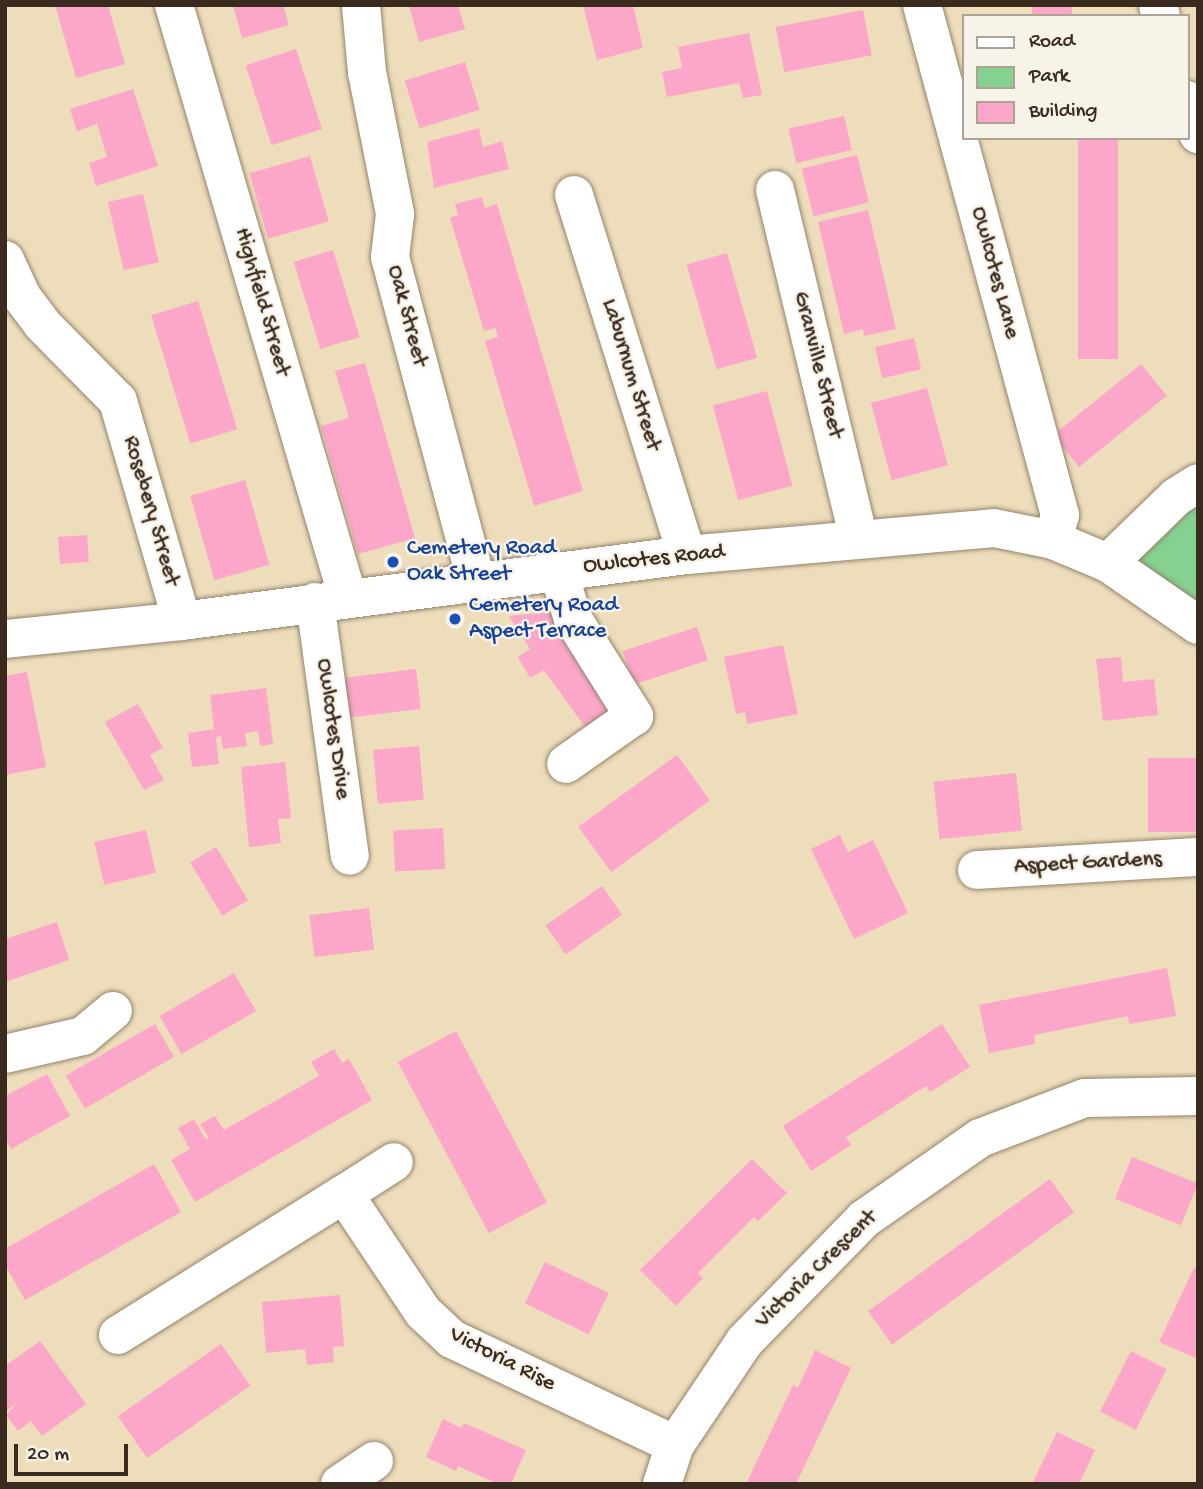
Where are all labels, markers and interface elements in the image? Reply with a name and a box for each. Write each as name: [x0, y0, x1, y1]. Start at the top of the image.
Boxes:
legend: [962, 14, 1189, 140]
text: Road: [1029, 30, 1075, 55]
text: Park: [1029, 65, 1069, 90]
text: Building: [1029, 100, 1098, 125]
street label: Owlcotes Lane: [963, 204, 1025, 342]
street label: Highfield Street: [227, 225, 295, 379]
street label: Oak Street: [379, 262, 433, 370]
street label: Granville Street: [785, 289, 849, 441]
street label: Laburnum Street: [594, 296, 666, 454]
street label: Rosebery Street: [115, 433, 185, 589]
place label: Cemetery Road Oak Street: [407, 535, 556, 589]
street label: Owlcotes Road: [582, 539, 726, 581]
marker: Cemetery Road Oak Street: [385, 554, 401, 570]
place label: Cemetery Road Aspect Terrace: [469, 592, 618, 646]
marker: Cemetery Road Aspect Terrace: [447, 611, 463, 627]
street label: Owlcotes Drive: [308, 657, 356, 801]
street label: Aspect Gardens: [1013, 846, 1163, 882]
street label: Victoria Crescent: [750, 1205, 884, 1335]
street label: Victoria Rise: [444, 1321, 560, 1399]
scale bar: [18, 1430, 131, 1474]
text: 20 m: [27, 1443, 69, 1468]

